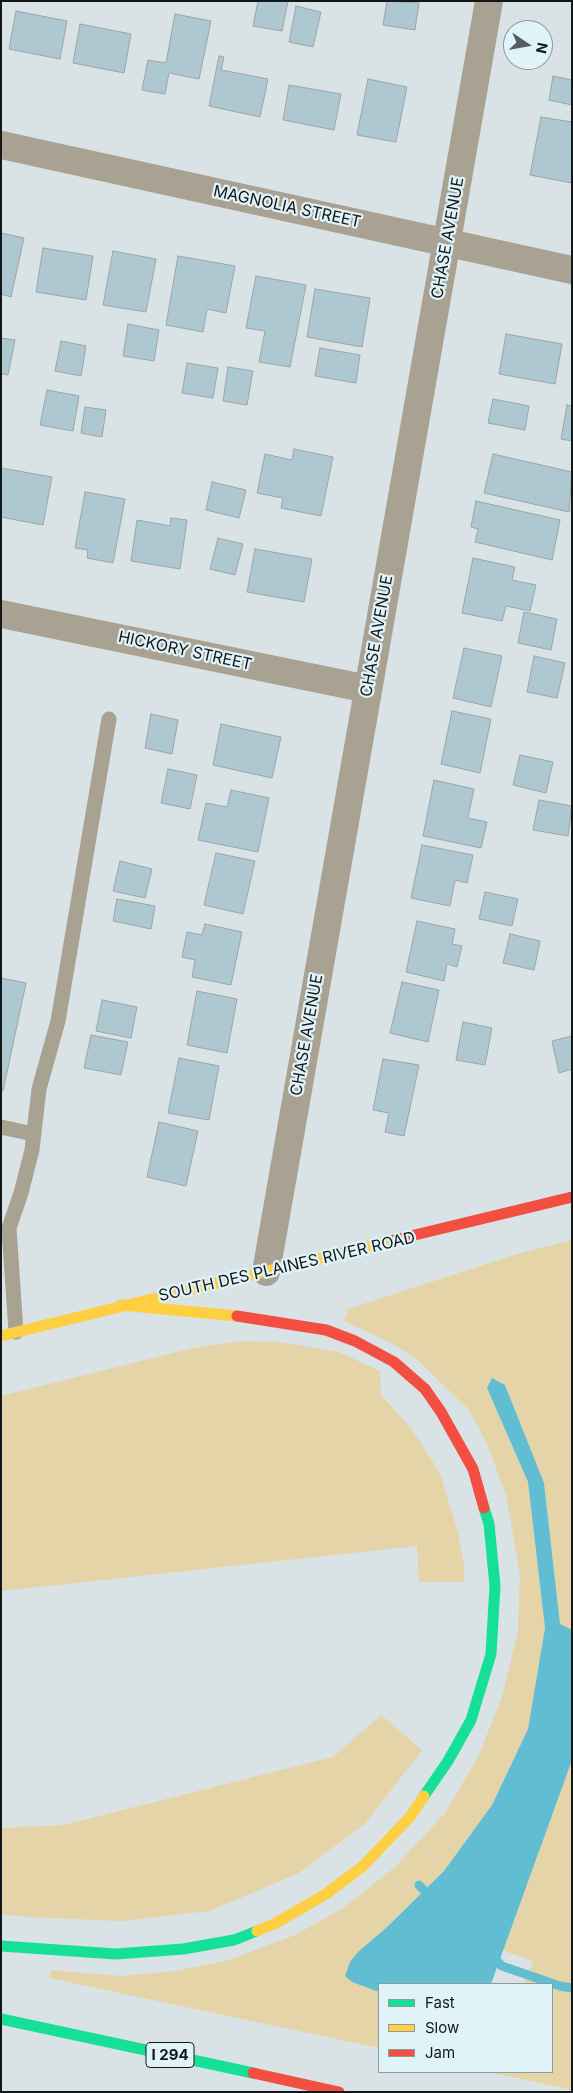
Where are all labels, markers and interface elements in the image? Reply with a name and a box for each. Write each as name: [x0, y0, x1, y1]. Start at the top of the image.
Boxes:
north arrow: [503, 20, 553, 70]
text: N: [533, 41, 552, 55]
street label: CHASE AVENUE: [428, 176, 468, 300]
street label: MAGNOLIA STREET: [211, 182, 363, 232]
street label: CHASE AVENUE: [357, 574, 397, 698]
street label: HICKORY STREET: [116, 627, 254, 675]
street label: CHASE AVENUE: [287, 973, 327, 1097]
street label: SOUTH DES PLAINES RIVER ROAD: [157, 1228, 417, 1306]
legend: [378, 1983, 553, 2073]
text: Fast: [425, 1993, 455, 2012]
text: Slow: [425, 2018, 459, 2037]
road number: I 294: [146, 2042, 194, 2068]
text: Jam: [425, 2043, 455, 2062]

